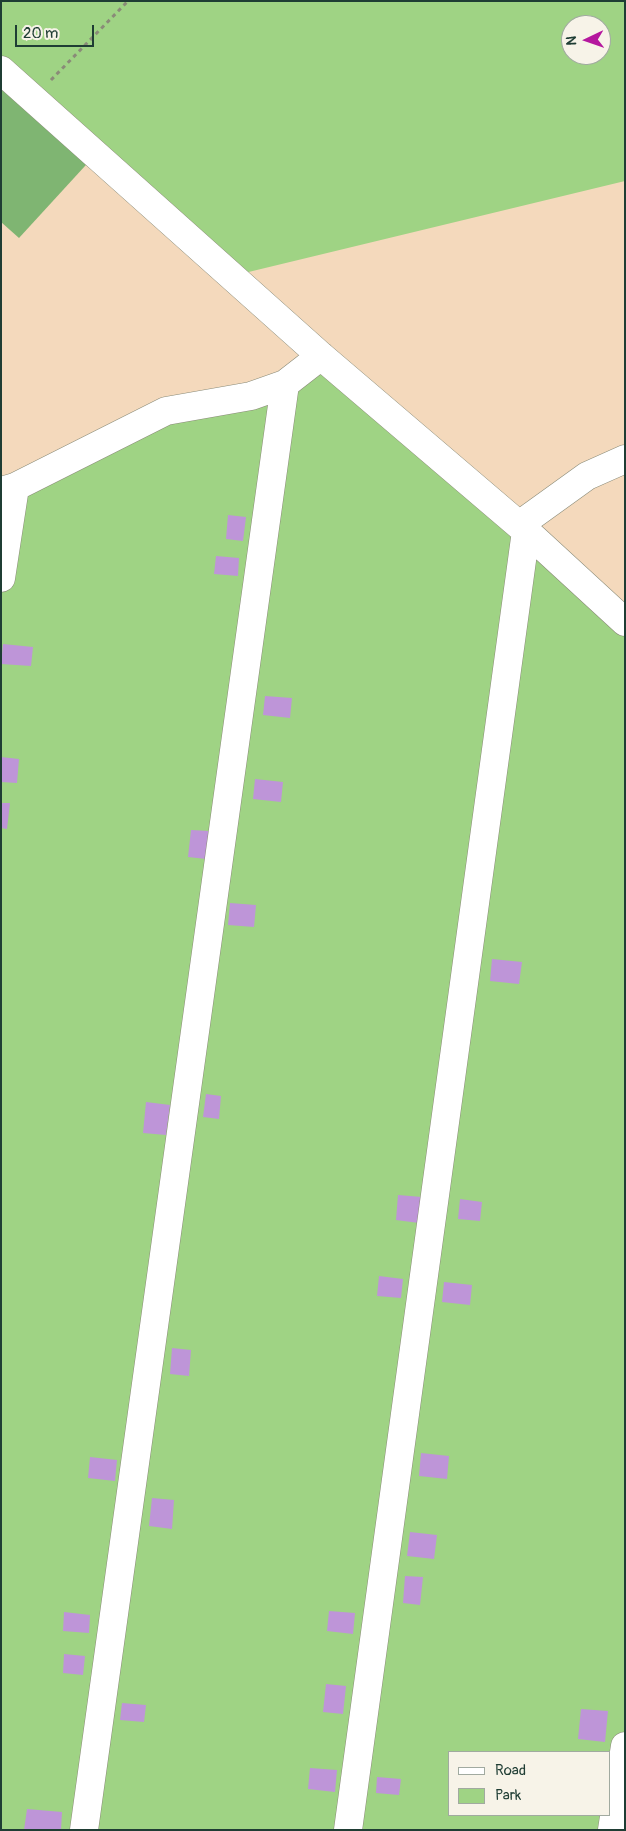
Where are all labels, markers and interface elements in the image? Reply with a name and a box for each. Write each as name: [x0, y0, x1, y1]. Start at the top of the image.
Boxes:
scale bar: [18, 15, 96, 47]
north arrow: [561, 15, 611, 65]
text: 20 m: [23, 24, 58, 43]
text: N: [563, 36, 580, 46]
legend: [448, 1751, 611, 1816]
text: Road: [495, 1761, 526, 1780]
text: Park: [495, 1786, 521, 1805]

